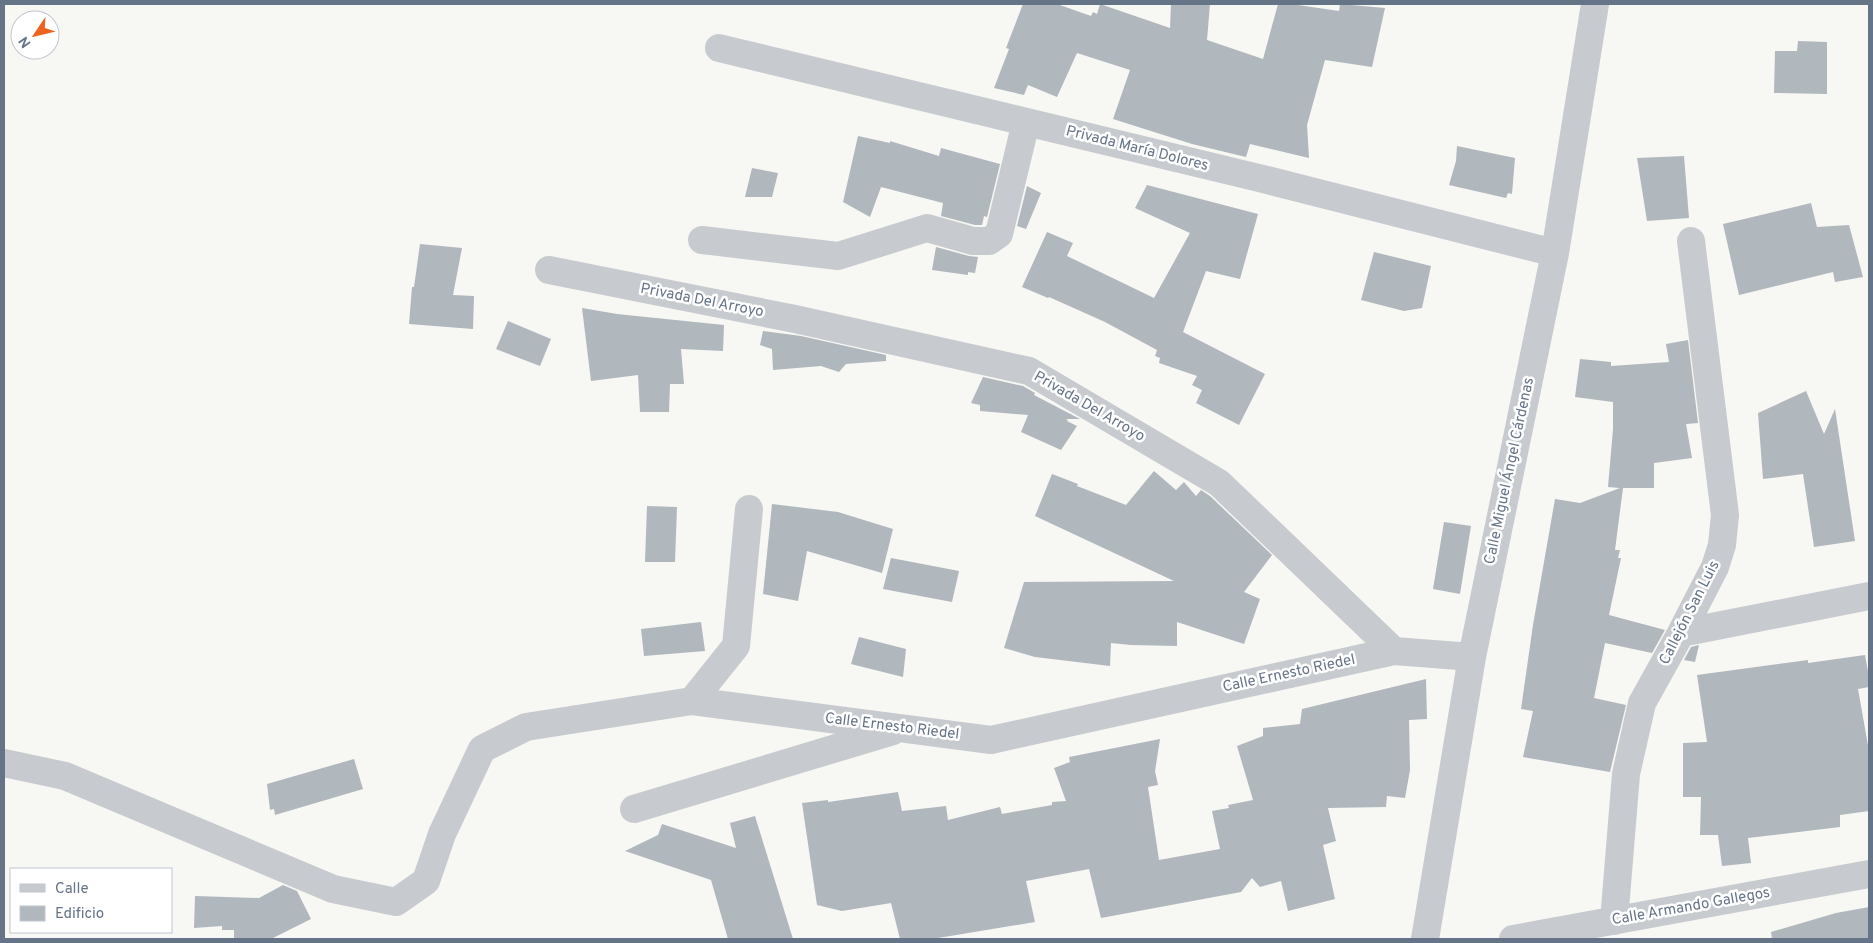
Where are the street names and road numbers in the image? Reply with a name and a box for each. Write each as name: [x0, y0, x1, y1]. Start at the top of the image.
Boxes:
street label: Privada María Dolores: [1064, 122, 1210, 176]
street label: Privada Del Arroyo: [639, 280, 765, 322]
street label: Privada Del Arroyo: [1030, 367, 1148, 447]
street label: Calle Miguel Ángel Cárdenas: [1480, 376, 1539, 566]
street label: Callejón San Luis: [1656, 558, 1724, 668]
street label: Calle Ernesto Riedel: [1221, 651, 1357, 697]
street label: Calle Ernesto Riedel: [824, 709, 960, 745]
street label: Calle Armando Gallegos: [1610, 884, 1772, 930]

